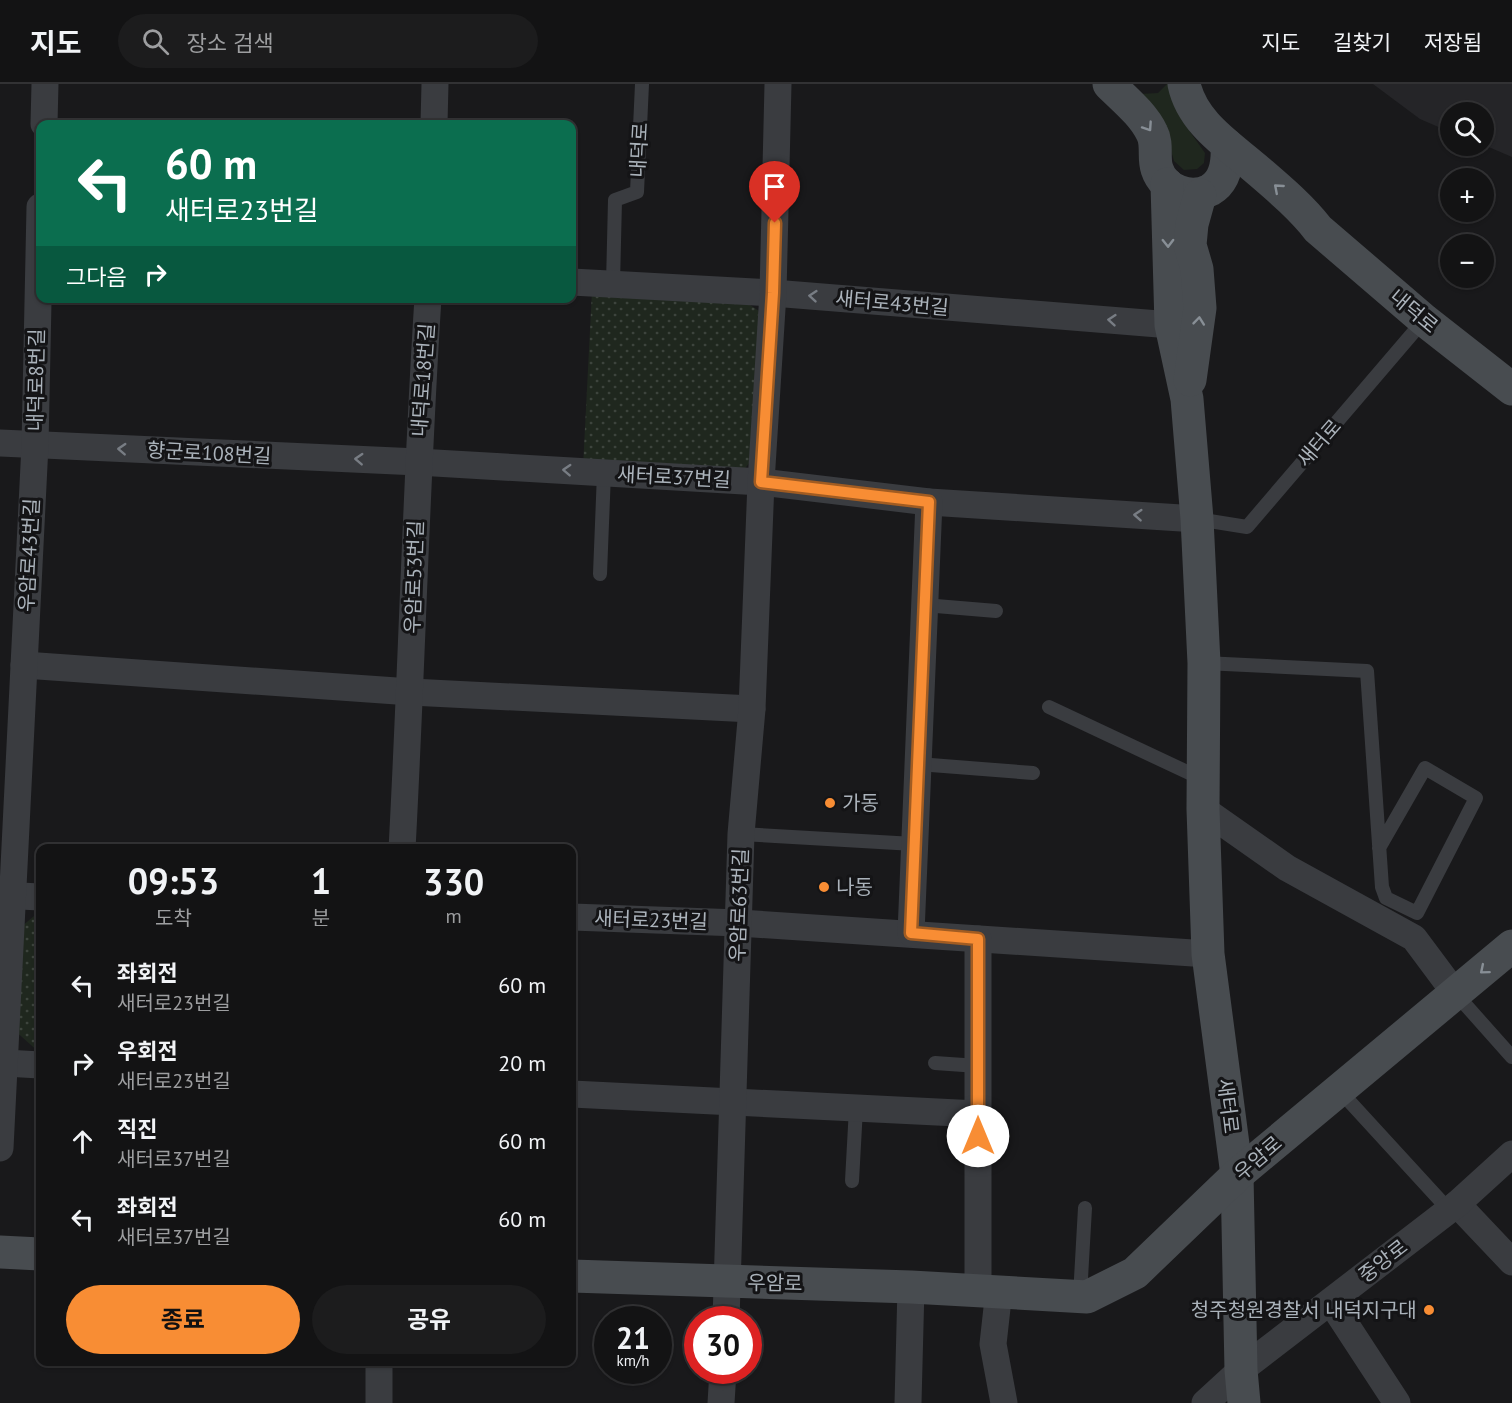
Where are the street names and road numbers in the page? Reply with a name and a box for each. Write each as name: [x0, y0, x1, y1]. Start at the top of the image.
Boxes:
street label: 내덕로: [625, 122, 653, 178]
street label: 내덕로: [1384, 283, 1444, 339]
street label: 새터로43번길: [834, 285, 950, 321]
street label: 내덕로18번길: [406, 322, 440, 438]
street label: 내덕로8번길: [22, 328, 50, 432]
street label: 새터로: [1291, 414, 1347, 472]
street label: 향군로108번길: [146, 437, 272, 469]
street label: 새터로37번길: [616, 461, 732, 493]
street label: 우암로43번길: [13, 497, 45, 613]
street label: 우암로53번길: [399, 520, 429, 634]
street label: 우암로63번길: [724, 848, 754, 962]
street label: 새터로23번길: [594, 905, 708, 935]
street label: 새터로: [1212, 1077, 1244, 1135]
street label: 우암로: [1229, 1130, 1287, 1186]
street label: 중앙로: [1353, 1234, 1413, 1288]
street label: 우암로: [747, 1270, 803, 1296]

